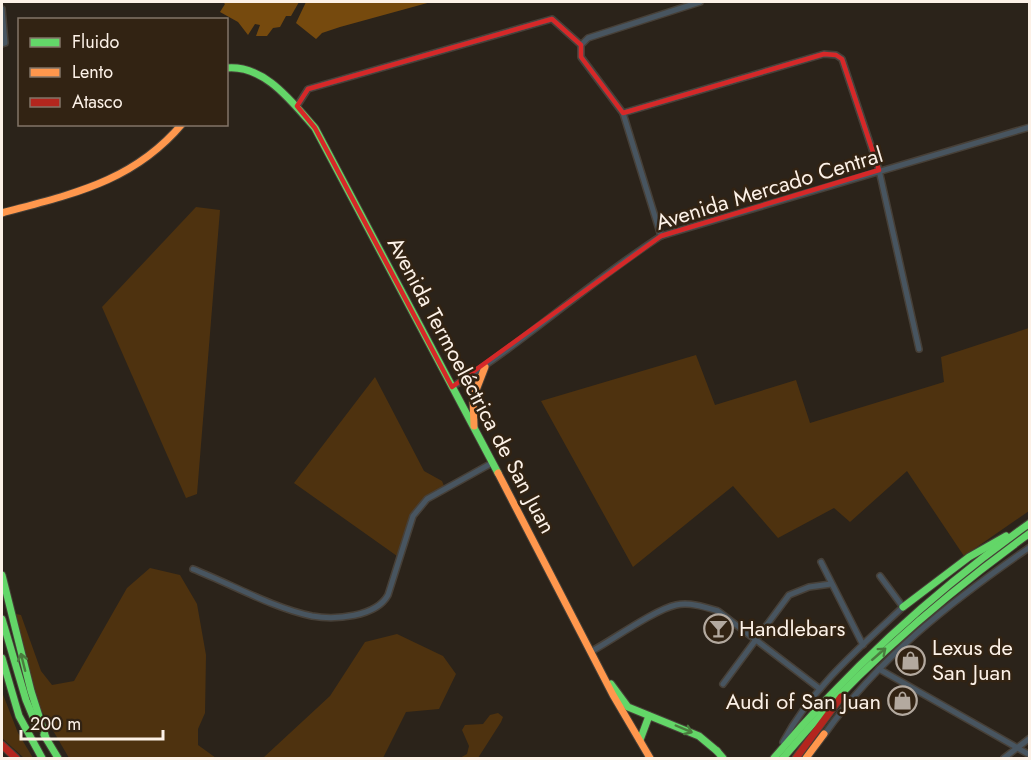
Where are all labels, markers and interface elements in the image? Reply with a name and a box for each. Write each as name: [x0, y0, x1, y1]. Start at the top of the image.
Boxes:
legend: [18, 18, 228, 126]
text: Fluido: [72, 29, 120, 55]
text: Lento: [72, 59, 113, 85]
text: Atasco: [72, 89, 123, 115]
street label: Avenida Mercado Central: [651, 138, 887, 238]
street label: Avenida Termoeléctrica de San Juan: [380, 231, 564, 539]
bar icon: Handlebars: [702, 612, 734, 644]
place label: Handlebars: [739, 612, 845, 644]
place label: Lexus de San Juan: [932, 631, 1013, 688]
shop icon: Lexus de San Juan: [895, 644, 927, 676]
one-way arrow: [871, 647, 886, 661]
one-way arrow: [17, 653, 29, 672]
place label: Audi of San Juan: [726, 685, 881, 717]
shop icon: Audi of San Juan: [886, 685, 918, 717]
scale bar: [21, 703, 164, 741]
text: 200 m: [30, 711, 81, 737]
one-way arrow: [674, 724, 693, 735]

